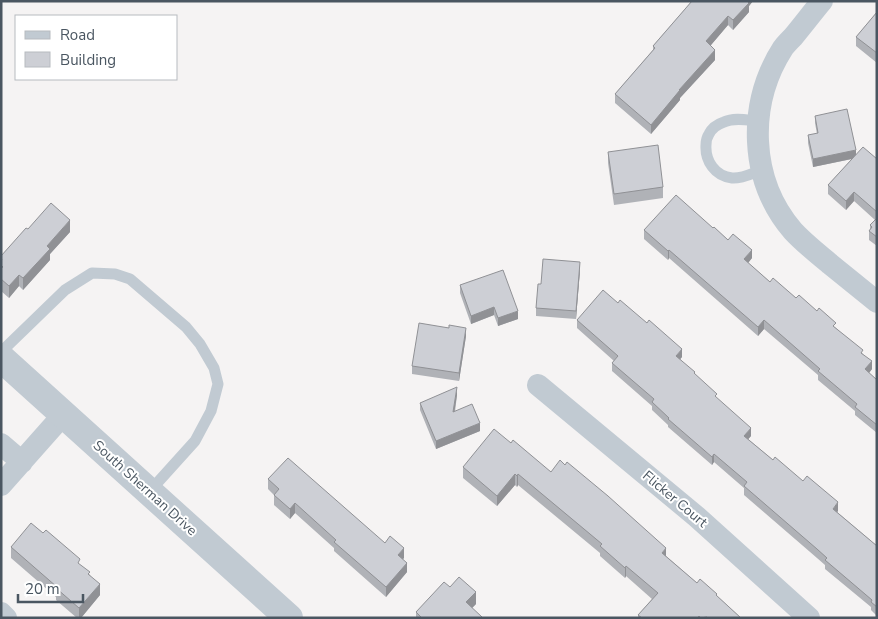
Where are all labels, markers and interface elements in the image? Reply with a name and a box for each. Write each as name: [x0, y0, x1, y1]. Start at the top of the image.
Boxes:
legend: [15, 15, 178, 80]
text: Road: [60, 25, 95, 45]
text: Building: [60, 50, 116, 70]
street label: South Sherman Drive: [89, 436, 201, 540]
street label: Flicker Court: [639, 466, 712, 532]
scale bar: [18, 572, 82, 604]
text: 20 m: [25, 579, 60, 599]

